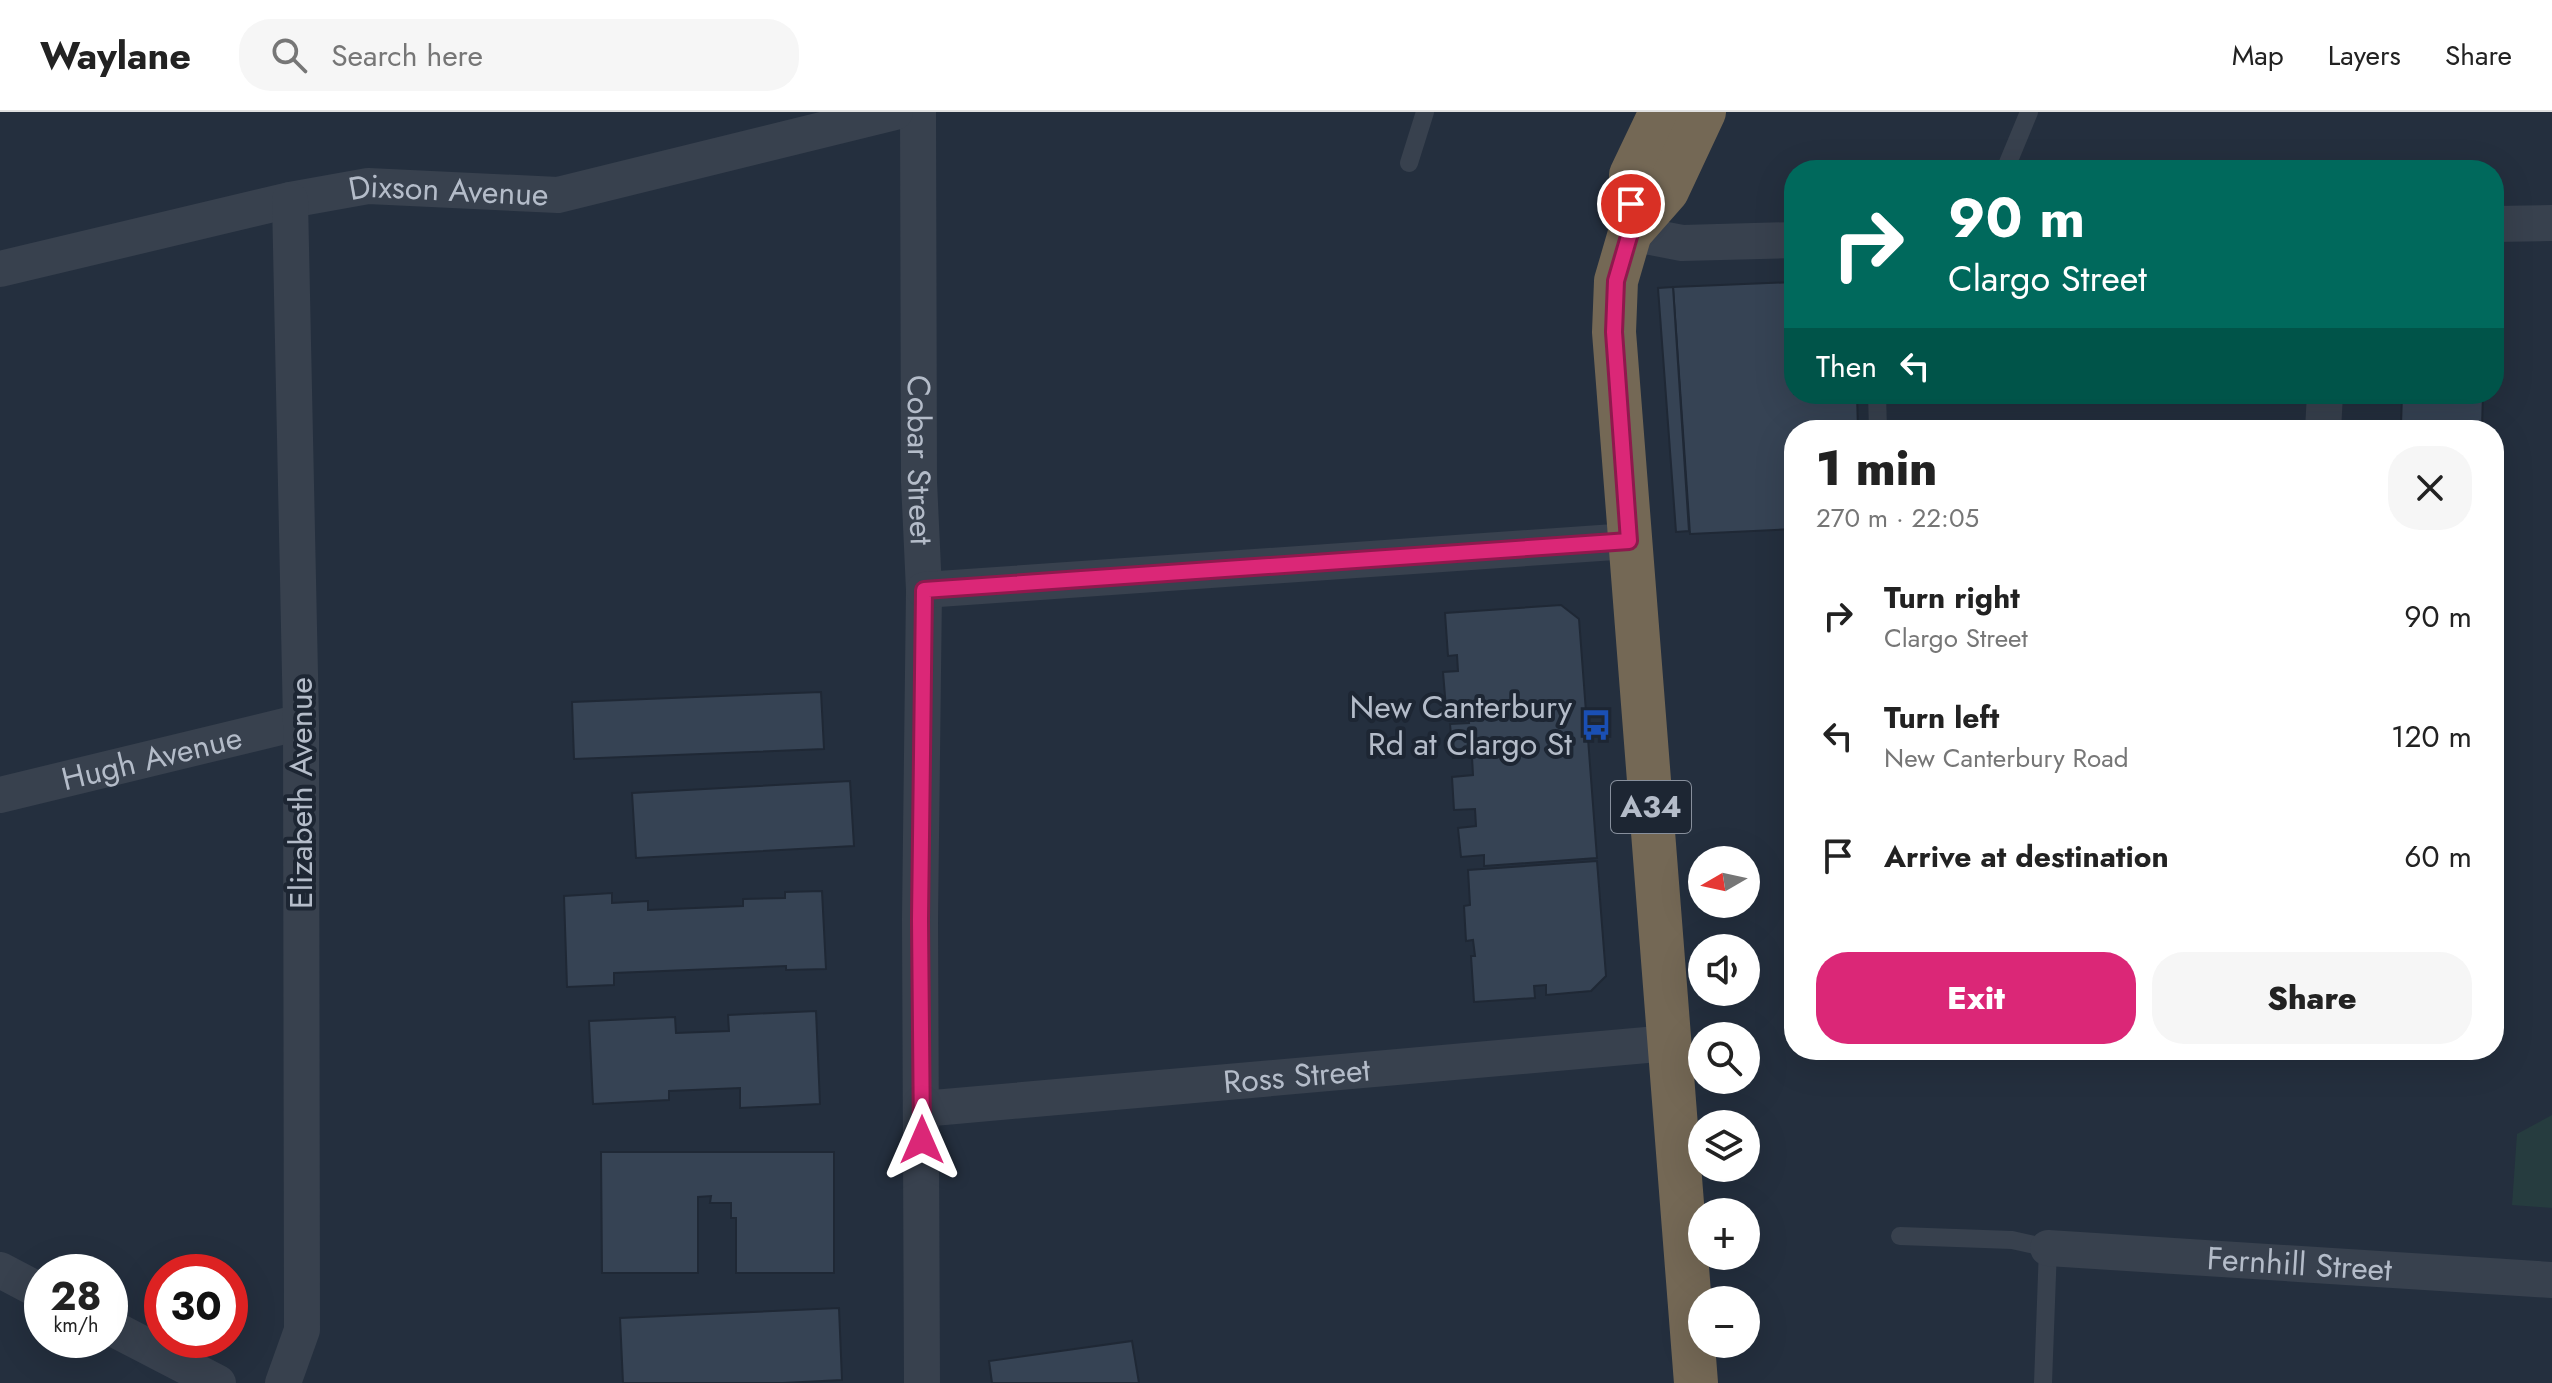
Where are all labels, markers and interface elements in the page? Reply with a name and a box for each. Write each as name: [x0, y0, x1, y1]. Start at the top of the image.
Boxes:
search box: [239, 19, 799, 91]
text: Waylane: [40, 28, 191, 83]
icon: search: [267, 33, 311, 77]
text: Search here: [331, 34, 483, 77]
text: Map: [2232, 35, 2284, 76]
text: Layers: [2328, 35, 2401, 76]
text: Share: [2445, 35, 2512, 76]
street label: Dixson Avenue: [345, 163, 550, 218]
pin: [1597, 170, 1665, 238]
text: 90 m: [1948, 177, 2085, 258]
icon: arrive: [1609, 182, 1653, 226]
icon: right: [1816, 192, 1920, 296]
text: Clargo Street: [1948, 252, 2147, 304]
icon: left: [1893, 344, 1937, 388]
text: Then: [1816, 345, 1877, 388]
street label: Cobar Street: [896, 375, 945, 546]
text: 1 min: [1816, 434, 1937, 503]
button: close: [2388, 446, 2472, 530]
text: 270 m · 22:05: [1816, 499, 1979, 537]
text: Turn right: [1884, 576, 2020, 619]
icon: right: [1816, 594, 1860, 638]
text: 90 m: [2404, 595, 2472, 638]
text: Clargo Street: [1884, 619, 2028, 657]
street label: Elizabeth Avenue: [278, 677, 324, 909]
place label: New Canterbury Rd at Clargo St: [1350, 684, 1573, 767]
text: Turn left: [1884, 696, 1999, 739]
bus stop icon: New Canterbury Rd at Clargo St: [1579, 708, 1613, 742]
street label: Hugh Avenue: [57, 714, 246, 802]
icon: left: [1816, 714, 1860, 758]
text: 120 m: [2391, 715, 2472, 758]
text: New Canterbury Road: [1884, 739, 2129, 777]
road number: A34: [1611, 781, 1691, 833]
icon: arrive: [1816, 834, 1860, 878]
text: Arrive at destination: [1884, 835, 2169, 878]
text: 60 m: [2404, 835, 2472, 878]
north arrow: [1688, 846, 1760, 918]
map controls: [1688, 846, 1760, 1358]
button: sound: [1688, 934, 1760, 1006]
button: Exit: [1816, 952, 2136, 1044]
button: Share: [2152, 952, 2472, 1044]
button: search: [1688, 1022, 1760, 1094]
street label: Ross Street: [1221, 1046, 1372, 1105]
position arrow: [880, 1098, 964, 1182]
button: layers: [1688, 1110, 1760, 1182]
button: +: [1688, 1198, 1760, 1270]
street label: Fernhill Street: [2206, 1235, 2394, 1293]
speed limit sign: 30: [144, 1254, 248, 1358]
text: 28: [50, 1267, 102, 1325]
button: −: [1688, 1286, 1760, 1358]
text: km/h: [53, 1311, 99, 1340]

